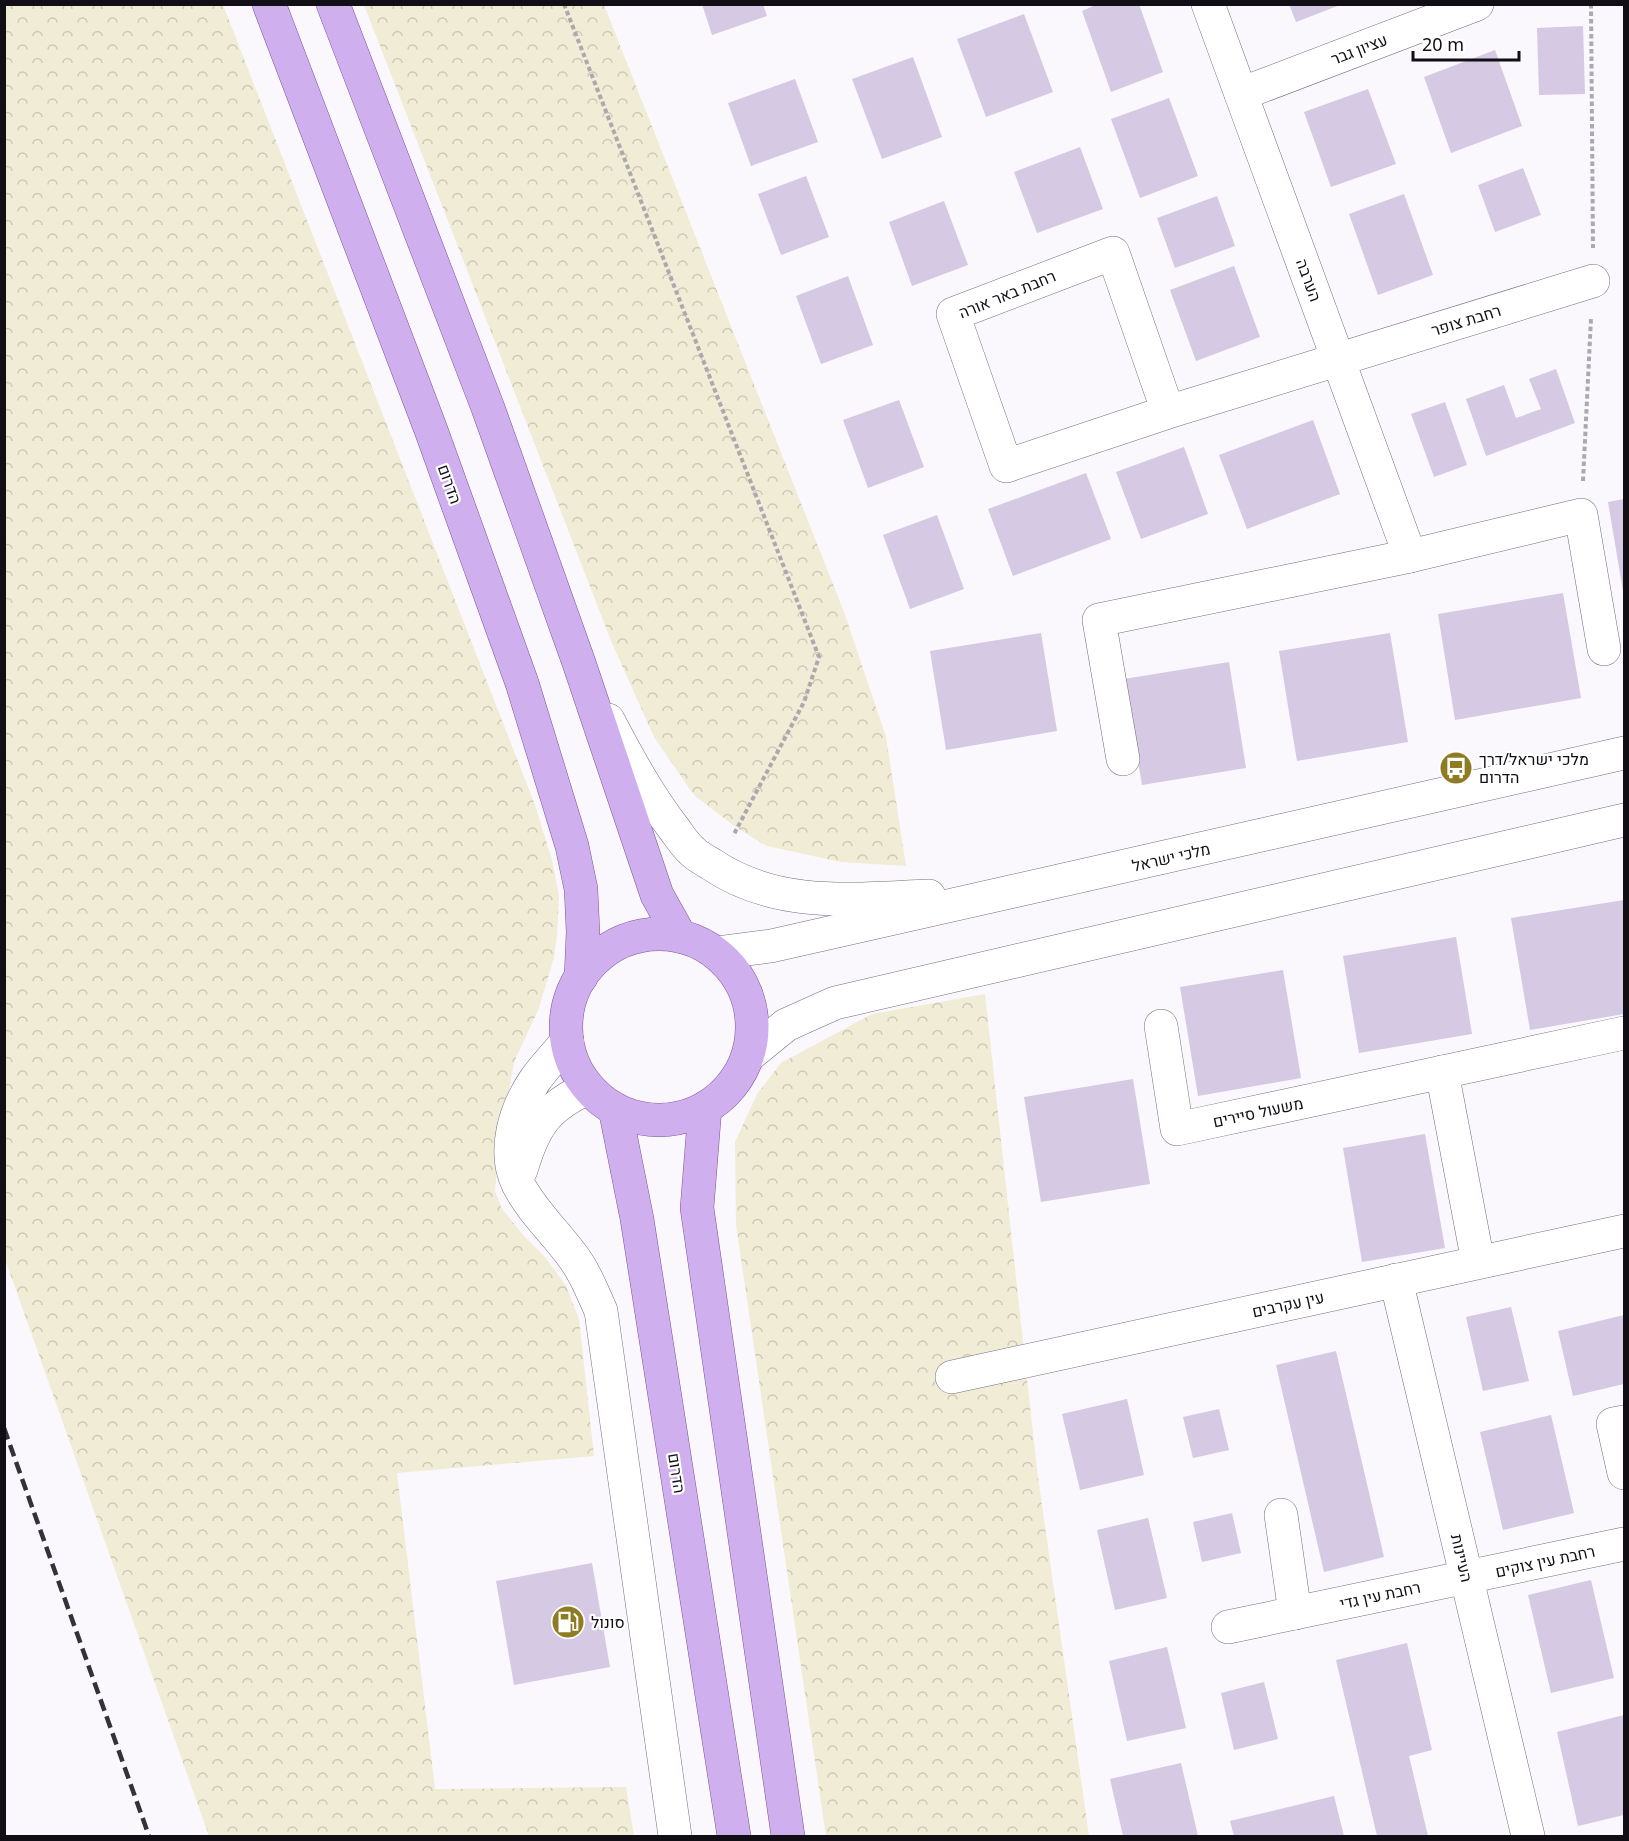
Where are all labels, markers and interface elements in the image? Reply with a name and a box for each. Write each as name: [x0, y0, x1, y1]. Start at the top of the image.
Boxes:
scale bar: [1413, 24, 1520, 62]
street label: עציון גבר: [1328, 28, 1390, 70]
text: 20 m: [1422, 32, 1464, 56]
street label: הערבה: [1291, 255, 1327, 305]
street label: רחבת באר אורה: [955, 264, 1059, 324]
street label: רחבת צופר: [1429, 299, 1503, 341]
street label: הדרום: [433, 461, 467, 507]
place label: מלכי ישראל/דרך הדרום: [1479, 748, 1589, 788]
bus stop icon: מלכי ישראל/דרך הדרום: [1438, 750, 1474, 786]
street label: מלכי ישראל: [1130, 837, 1212, 877]
street label: משעול סיירים: [1211, 1092, 1305, 1132]
street label: עין עקרבים: [1250, 1286, 1326, 1322]
street label: הדרום: [663, 1451, 691, 1495]
street label: העיינות: [1446, 1532, 1478, 1584]
street label: רחבת עין צוקים: [1493, 1540, 1597, 1582]
street label: רחבת עין גדי: [1337, 1576, 1423, 1614]
fuel station icon: סונול: [550, 1604, 586, 1640]
place label: סונול: [591, 1611, 625, 1633]

